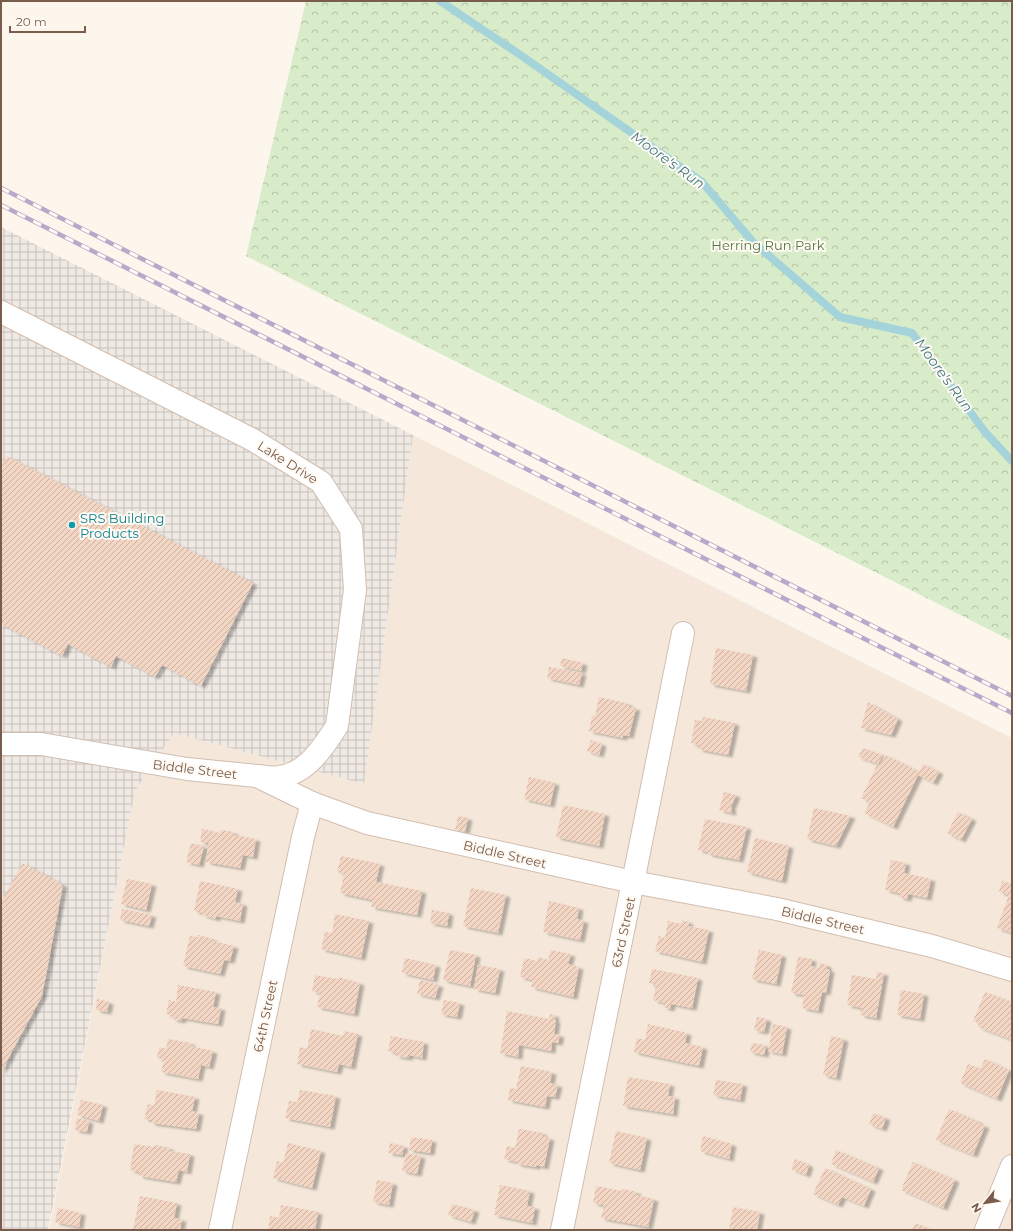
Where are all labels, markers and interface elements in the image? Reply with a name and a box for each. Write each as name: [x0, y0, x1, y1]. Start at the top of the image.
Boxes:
scale bar: [10, 8, 85, 34]
text: 20 m: [16, 14, 47, 29]
water label: Moore's Run: [628, 127, 708, 193]
park label: Herring Run Park: [711, 237, 825, 253]
water label: Moore's Run: [911, 335, 977, 415]
street label: Lake Drive: [255, 437, 321, 487]
place label: SRS Building Products: [80, 510, 164, 541]
marker: SRS Building Products: [67, 520, 77, 530]
street label: Biddle Street: [152, 756, 238, 782]
street label: Biddle Street: [462, 837, 548, 871]
street label: 63rd Street: [608, 895, 638, 969]
street label: Biddle Street: [780, 903, 866, 937]
street label: 64th Street: [250, 978, 280, 1054]
north arrow: [965, 1183, 1005, 1223]
text: N: [968, 1201, 985, 1215]

